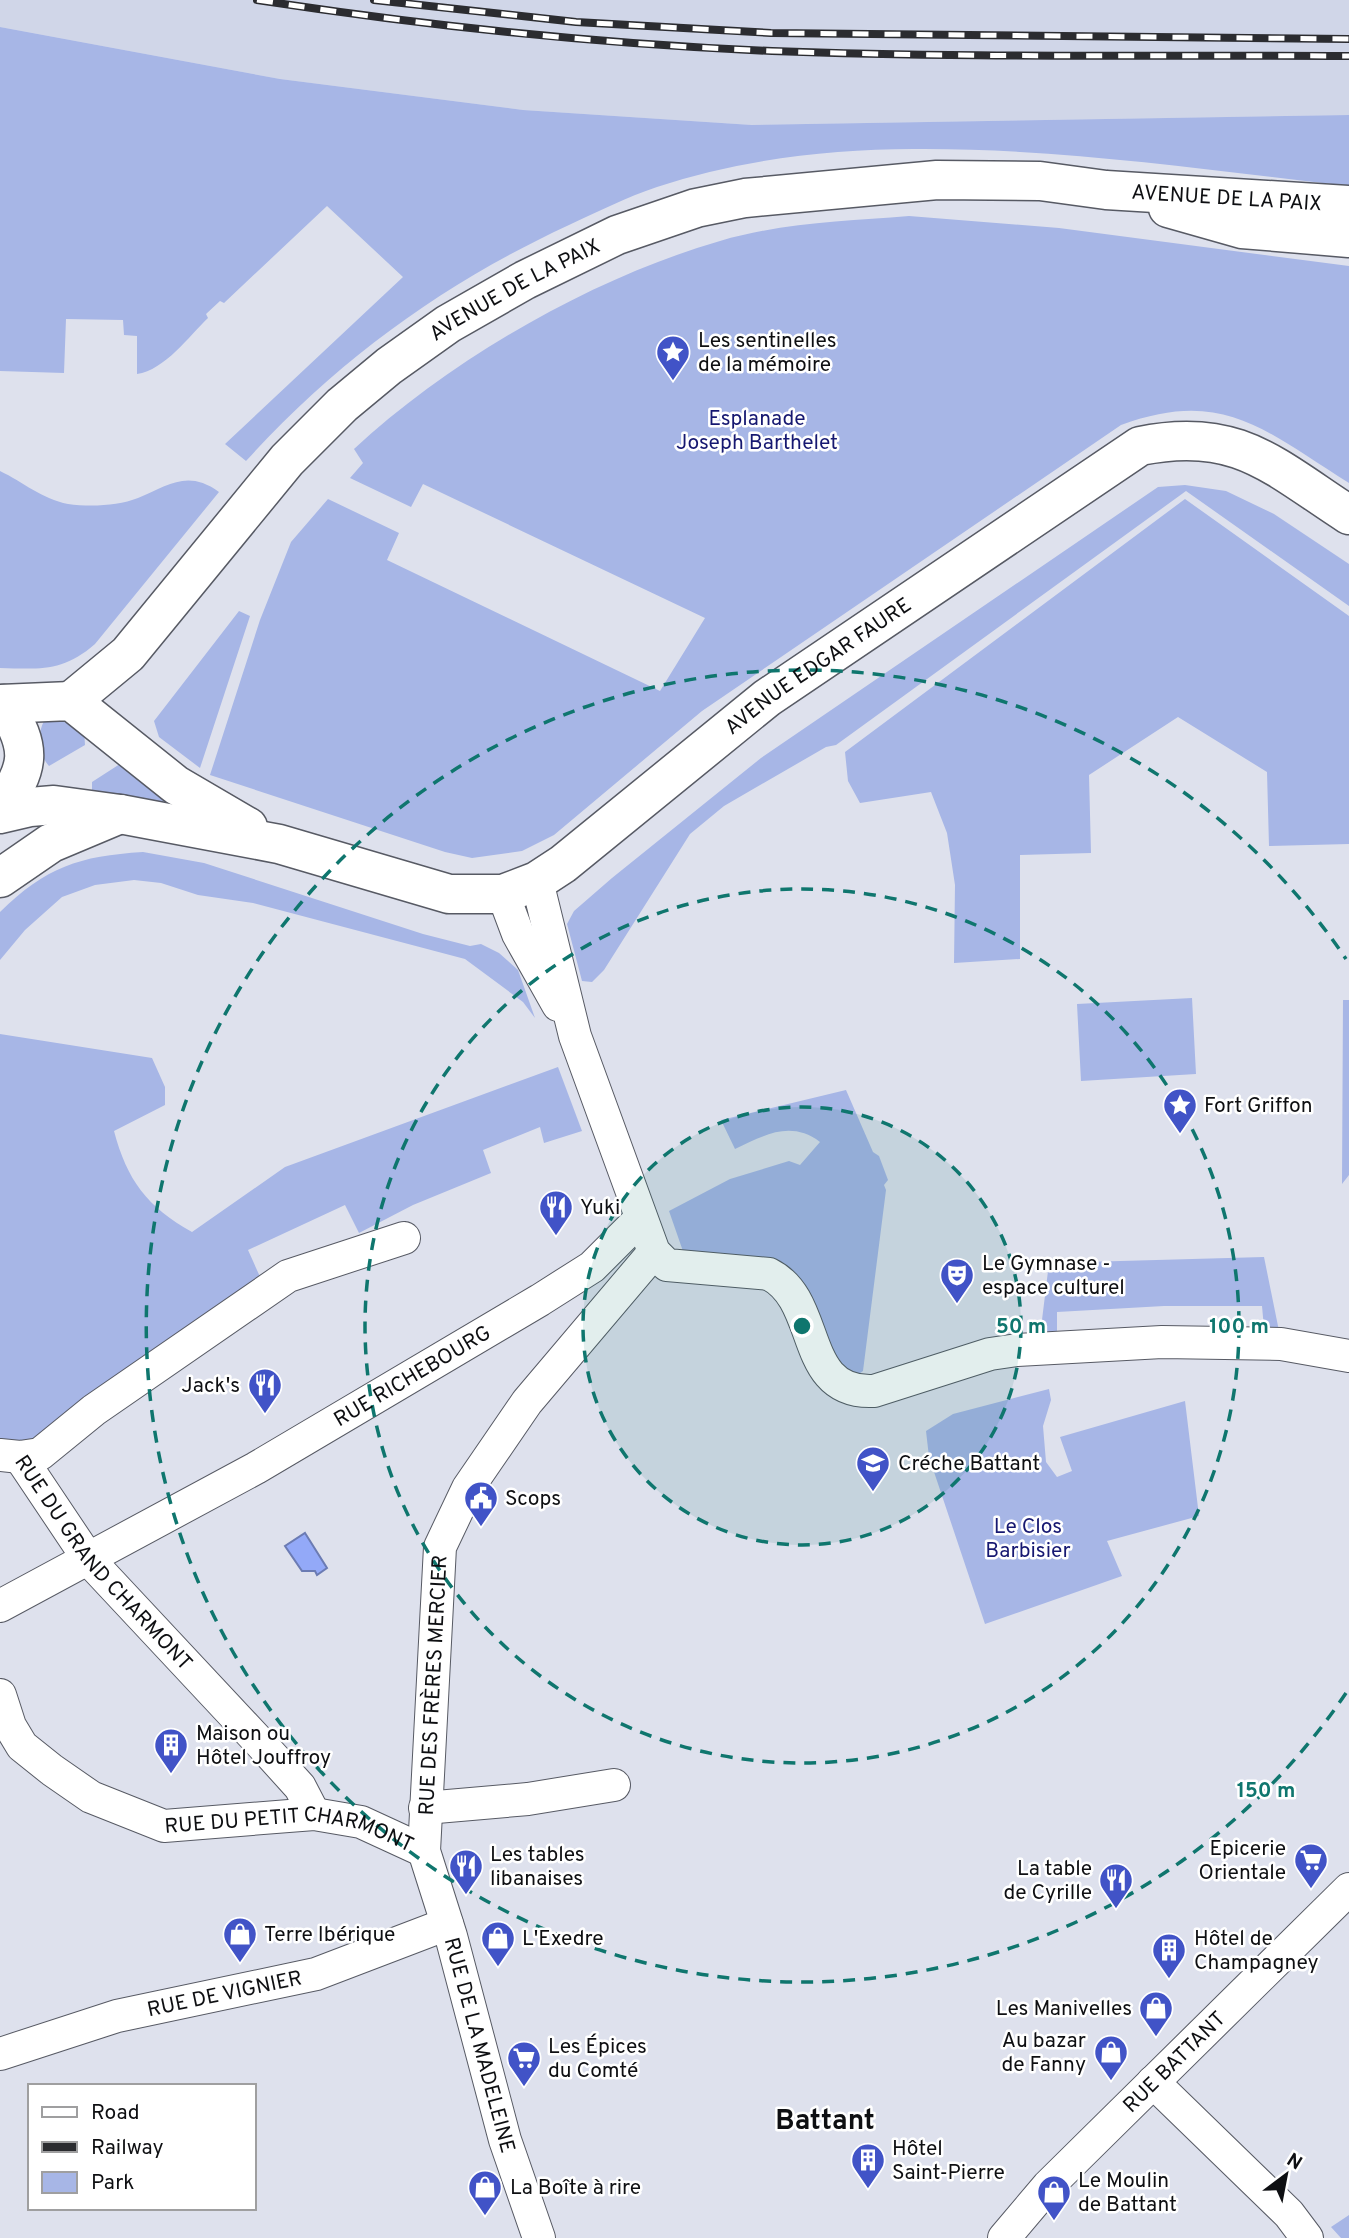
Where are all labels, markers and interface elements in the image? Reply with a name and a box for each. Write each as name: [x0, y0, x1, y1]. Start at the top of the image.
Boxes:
street label: AVENUE DE LA PAIX: [1131, 180, 1323, 218]
street label: AVENUE DE LA PAIX: [424, 233, 605, 348]
place label: Les sentinelles de la mémoire: [698, 328, 837, 379]
place icon: Les sentinelles de la mémoire: [654, 333, 692, 382]
park label: Esplanade Joseph Barthelet: [676, 406, 838, 457]
street label: AVENUE EDGAR FAURE: [720, 592, 917, 742]
place icon: Fort Griffon: [1161, 1086, 1199, 1135]
place label: Fort Griffon: [1204, 1093, 1313, 1120]
restaurant icon: Yuki: [537, 1188, 575, 1237]
place label: Yuki: [580, 1195, 620, 1222]
place label: Le Gymnase - espace culturel: [982, 1251, 1125, 1302]
theatre icon: Le Gymnase - espace culturel: [938, 1256, 976, 1305]
centre of rings: [790, 1314, 814, 1338]
text: 50 m: [996, 1314, 1046, 1341]
text: 100 m: [1209, 1314, 1269, 1341]
street label: RUE RICHEBOURG: [329, 1320, 496, 1434]
restaurant icon: Jack's: [246, 1366, 284, 1415]
place label: Jack's: [181, 1373, 240, 1400]
school or university icon: Créche Battant: [854, 1444, 892, 1493]
street label: RUE DU GRAND CHARMONT: [8, 1450, 197, 1677]
place label: Créche Battant: [898, 1451, 1040, 1478]
public building icon: Scops: [462, 1479, 500, 1528]
place label: Scops: [505, 1486, 561, 1513]
park label: Le Clos Barbisier: [985, 1514, 1071, 1565]
street label: RUE DES FRÈRES MERCIER: [414, 1554, 455, 1816]
place label: Maison ou Hôtel Jouffroy: [196, 1721, 331, 1772]
building icon: Maison ou Hôtel Jouffroy: [152, 1726, 190, 1775]
text: 150 m: [1237, 1778, 1295, 1805]
street label: RUE DU PETIT CHARMONT: [164, 1802, 418, 1859]
place label: Epicerie Orientale: [1199, 1836, 1286, 1887]
supermarket icon: Epicerie Orientale: [1292, 1841, 1330, 1890]
place label: Les tables libanaises: [490, 1842, 585, 1893]
restaurant icon: Les tables libanaises: [447, 1847, 485, 1896]
place label: La table de Cyrille: [1004, 1856, 1092, 1907]
restaurant icon: La table de Cyrille: [1097, 1861, 1135, 1910]
shop icon: Terre Ibérique: [221, 1915, 259, 1964]
shop icon: L'Exedre: [479, 1919, 517, 1968]
place label: Terre Ibérique: [264, 1922, 395, 1949]
place label: L'Exedre: [522, 1926, 603, 1953]
place label: Hôtel de Champagney: [1194, 1926, 1319, 1977]
building icon: Hôtel de Champagney: [1150, 1931, 1188, 1980]
street label: RUE DE LA MADELEINE: [437, 1935, 520, 2156]
street label: RUE DE VIGNIER: [145, 1965, 305, 2024]
shop icon: Les Manivelles: [1137, 1989, 1175, 2038]
place label: Les Manivelles: [996, 1996, 1132, 2023]
street label: RUE BATTANT: [1118, 2006, 1232, 2119]
place label: Au bazar de Fanny: [1002, 2028, 1086, 2079]
place label: Les Épices du Comté: [548, 2033, 647, 2085]
shop icon: Au bazar de Fanny: [1092, 2033, 1130, 2082]
supermarket icon: Les Épices du Comté: [505, 2039, 543, 2088]
legend: [28, 2084, 256, 2210]
text: Road: [91, 2100, 140, 2127]
district label: Battant: [775, 2104, 875, 2140]
text: Railway: [91, 2135, 164, 2162]
place label: Hôtel Saint-Pierre: [892, 2136, 1005, 2187]
north arrow: [1251, 2140, 1321, 2210]
building icon: Hôtel Saint-Pierre: [849, 2141, 887, 2190]
text: N: [1282, 2148, 1306, 2176]
shop icon: La Boîte à rire: [466, 2168, 504, 2217]
place label: Le Moulin de Battant: [1078, 2168, 1177, 2219]
text: Park: [91, 2170, 134, 2197]
shop icon: Le Moulin de Battant: [1035, 2173, 1073, 2222]
place label: La Boîte à rire: [510, 2175, 641, 2202]

